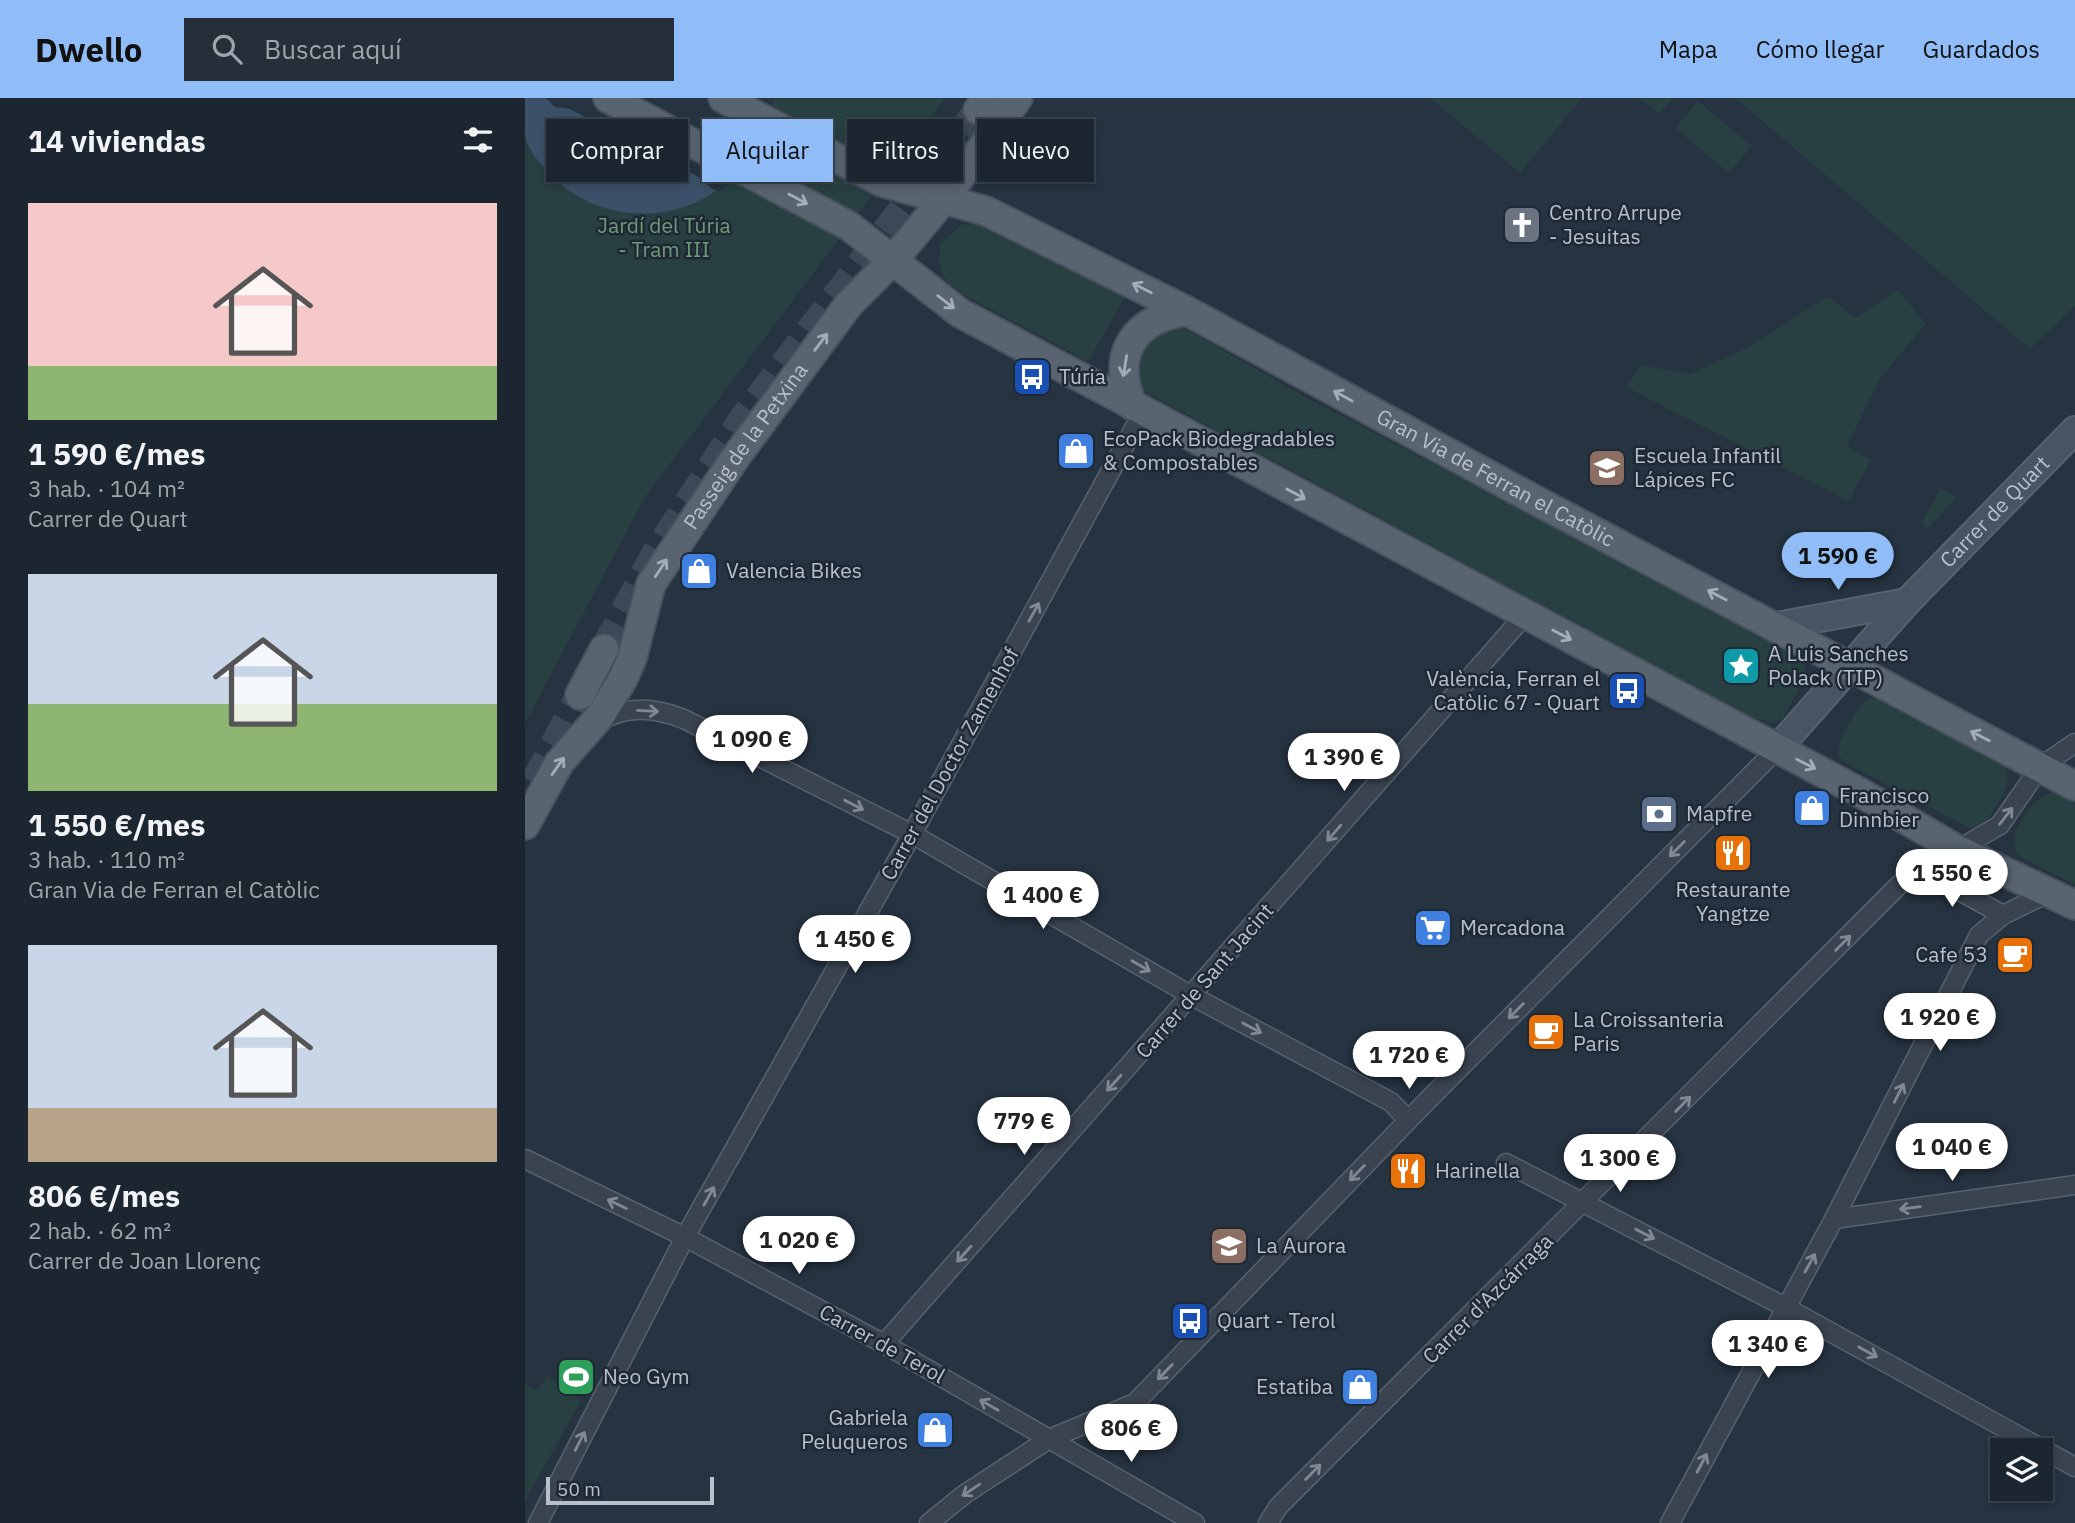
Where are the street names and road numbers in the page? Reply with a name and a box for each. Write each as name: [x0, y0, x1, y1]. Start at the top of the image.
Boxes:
street label: Passeig de la Petxina: [676, 357, 814, 534]
street label: Gran Via de Ferran el Catòlic: [1372, 402, 1620, 553]
street label: Carrer de Quart: [1933, 449, 2055, 573]
street label: Carrer del Doctor Zamenhof: [873, 642, 1025, 885]
street label: Carrer de Sant Jacint: [1129, 897, 1279, 1064]
street label: Carrer d'Azcárraga: [1416, 1227, 1559, 1370]
street label: Carrer de Terol: [815, 1297, 951, 1389]

